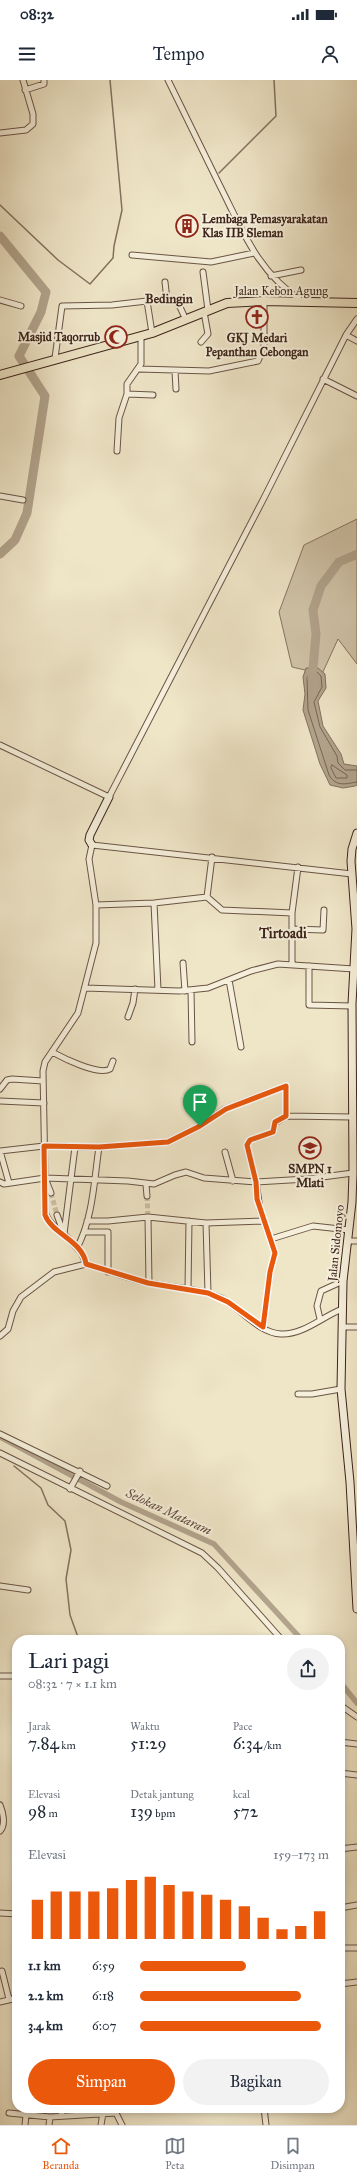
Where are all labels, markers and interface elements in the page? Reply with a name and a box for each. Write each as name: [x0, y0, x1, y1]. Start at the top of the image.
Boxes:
text: 08:32: [20, 5, 54, 23]
icon: menu: [16, 43, 38, 65]
text: Tempo: [153, 43, 204, 65]
icon: person: [319, 43, 341, 65]
place label: Lembaga Pemasyarakatan Klas IIB Sleman: [202, 212, 328, 240]
building icon: Lembaga Pemasyarakatan Klas IIB Sleman: [174, 213, 200, 239]
street label: Jalan Kebon Agung: [232, 284, 328, 299]
district label: Bedingin: [145, 291, 193, 307]
church icon: GKJ Medari Pepanthan Cebongan: [244, 304, 270, 330]
mosque icon: Masjid Taqorrub: [103, 324, 129, 350]
place label: Masjid Taqorrub: [18, 330, 100, 345]
place label: GKJ Medari Pepanthan Cebongan: [206, 331, 309, 360]
district label: Tirtoadi: [258, 925, 307, 942]
pin: [183, 1085, 217, 1126]
icon: arrive: [189, 1091, 211, 1113]
school or university icon: SMPN 1 Mlati: [297, 1135, 323, 1161]
place label: SMPN 1 Mlati: [288, 1162, 332, 1190]
street label: Jalan Sidomoyo: [325, 1204, 348, 1284]
water label: Selokan Mataram: [122, 1485, 214, 1539]
text: Lari pagi: [28, 1647, 109, 1674]
button: share: [287, 1648, 329, 1690]
text: 08:32 · 7 × 1.1 km: [28, 1676, 117, 1692]
text: Jarak: [28, 1720, 51, 1733]
text: Waktu: [130, 1720, 160, 1733]
text: Pace: [233, 1720, 253, 1733]
text: 7.84: [28, 1733, 59, 1754]
text: 51:29: [130, 1733, 167, 1754]
text: 6:34: [233, 1733, 262, 1754]
text: km: [59, 1739, 76, 1752]
text: /km: [262, 1739, 282, 1752]
text: Elevasi: [28, 1788, 60, 1801]
text: Detak jantung: [130, 1788, 194, 1801]
text: kcal: [233, 1788, 250, 1801]
text: 98: [28, 1801, 46, 1822]
text: 139: [130, 1801, 153, 1822]
text: 572: [233, 1801, 258, 1822]
text: m: [46, 1807, 58, 1820]
text: bpm: [153, 1807, 175, 1820]
text: Elevasi: [28, 1847, 66, 1863]
text: 159–173 m: [273, 1847, 329, 1863]
text: 1.1 km: [28, 1958, 61, 1974]
text: 6:59: [92, 1958, 115, 1974]
text: 2.2 km: [28, 1988, 64, 2004]
text: 6:18: [92, 1988, 114, 2004]
text: 3.4 km: [28, 2018, 63, 2034]
text: 6:07: [92, 2018, 116, 2034]
button: Simpan: [28, 2059, 175, 2105]
button: Bagikan: [183, 2059, 329, 2105]
tab: Beranda: [42, 2135, 79, 2172]
tab: Peta: [164, 2135, 186, 2172]
tab: Disimpan: [271, 2135, 315, 2172]

